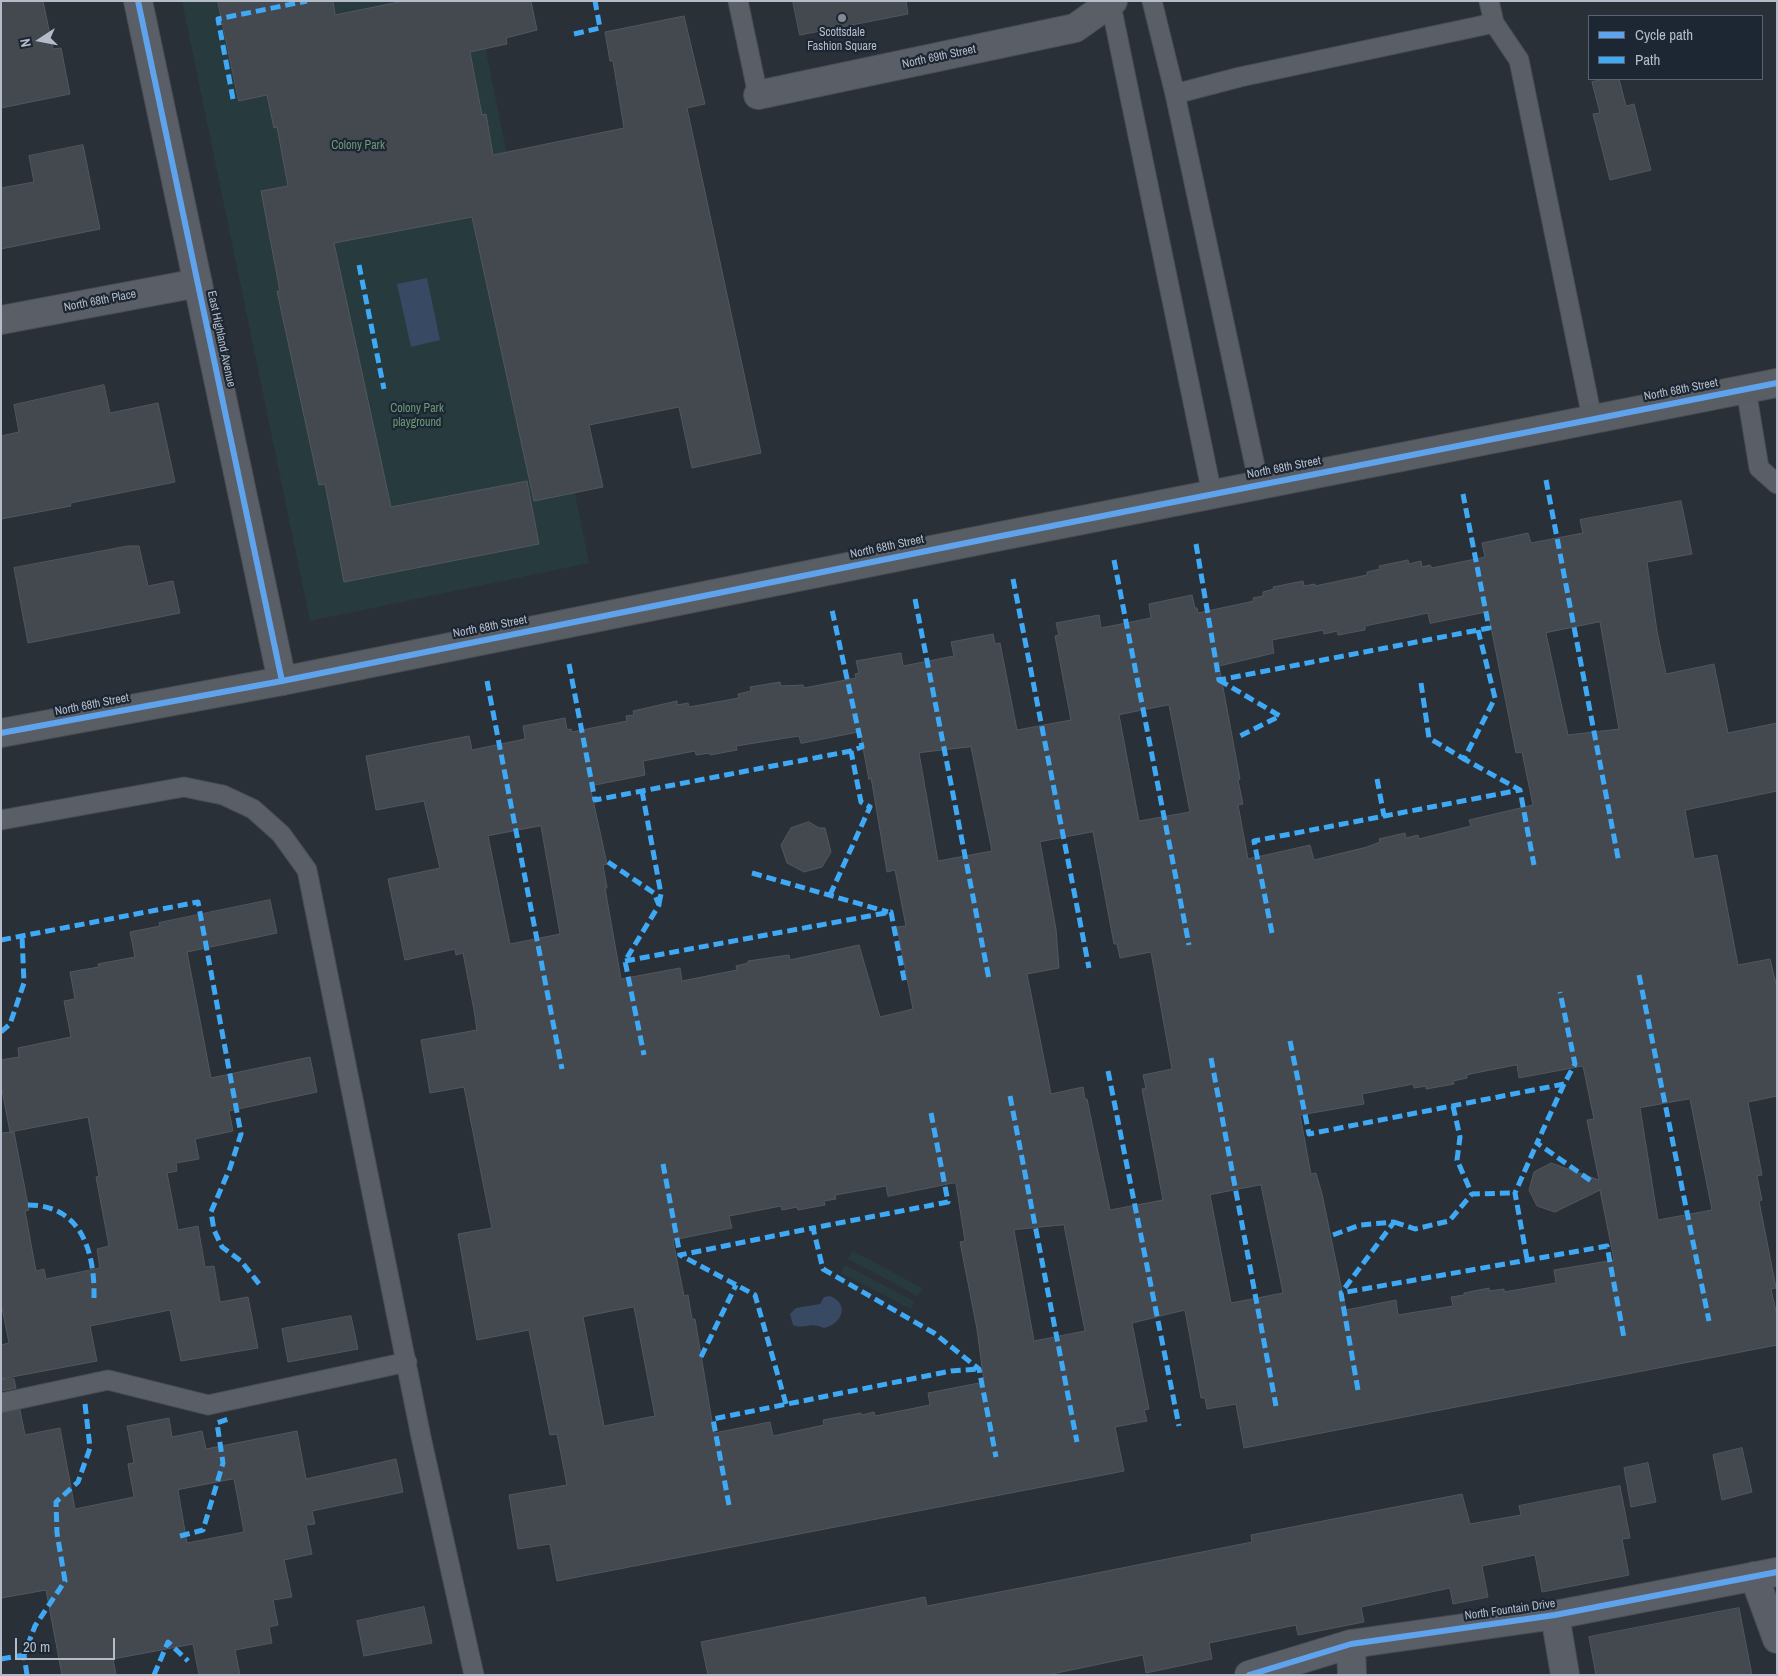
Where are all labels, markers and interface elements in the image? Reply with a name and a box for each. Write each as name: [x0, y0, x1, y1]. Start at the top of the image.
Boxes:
marker: Scottsdale Fashion Square: [836, 12, 848, 24]
north arrow: [15, 15, 65, 65]
legend: [1588, 15, 1763, 80]
text: Cycle path: [1635, 24, 1693, 45]
place label: Scottsdale Fashion Square: [807, 26, 877, 54]
text: N: [16, 37, 35, 49]
street label: North 69th Street: [901, 42, 977, 72]
text: Path: [1635, 49, 1660, 70]
park label: Colony Park: [331, 139, 385, 153]
street label: North 68th Place: [63, 287, 137, 315]
street label: East Highland Avenue: [204, 290, 238, 388]
street label: North 68th Street: [1643, 376, 1719, 404]
park label: Colony Park playground: [390, 402, 444, 430]
street label: North 68th Street: [1246, 454, 1322, 482]
street label: North 68th Street: [849, 532, 925, 562]
street label: North 68th Street: [452, 613, 528, 641]
street label: North 68th Street: [54, 691, 130, 719]
street label: North Fountain Drive: [1464, 1597, 1556, 1623]
scale bar: [18, 1628, 118, 1660]
text: 20 m: [23, 1636, 50, 1657]

